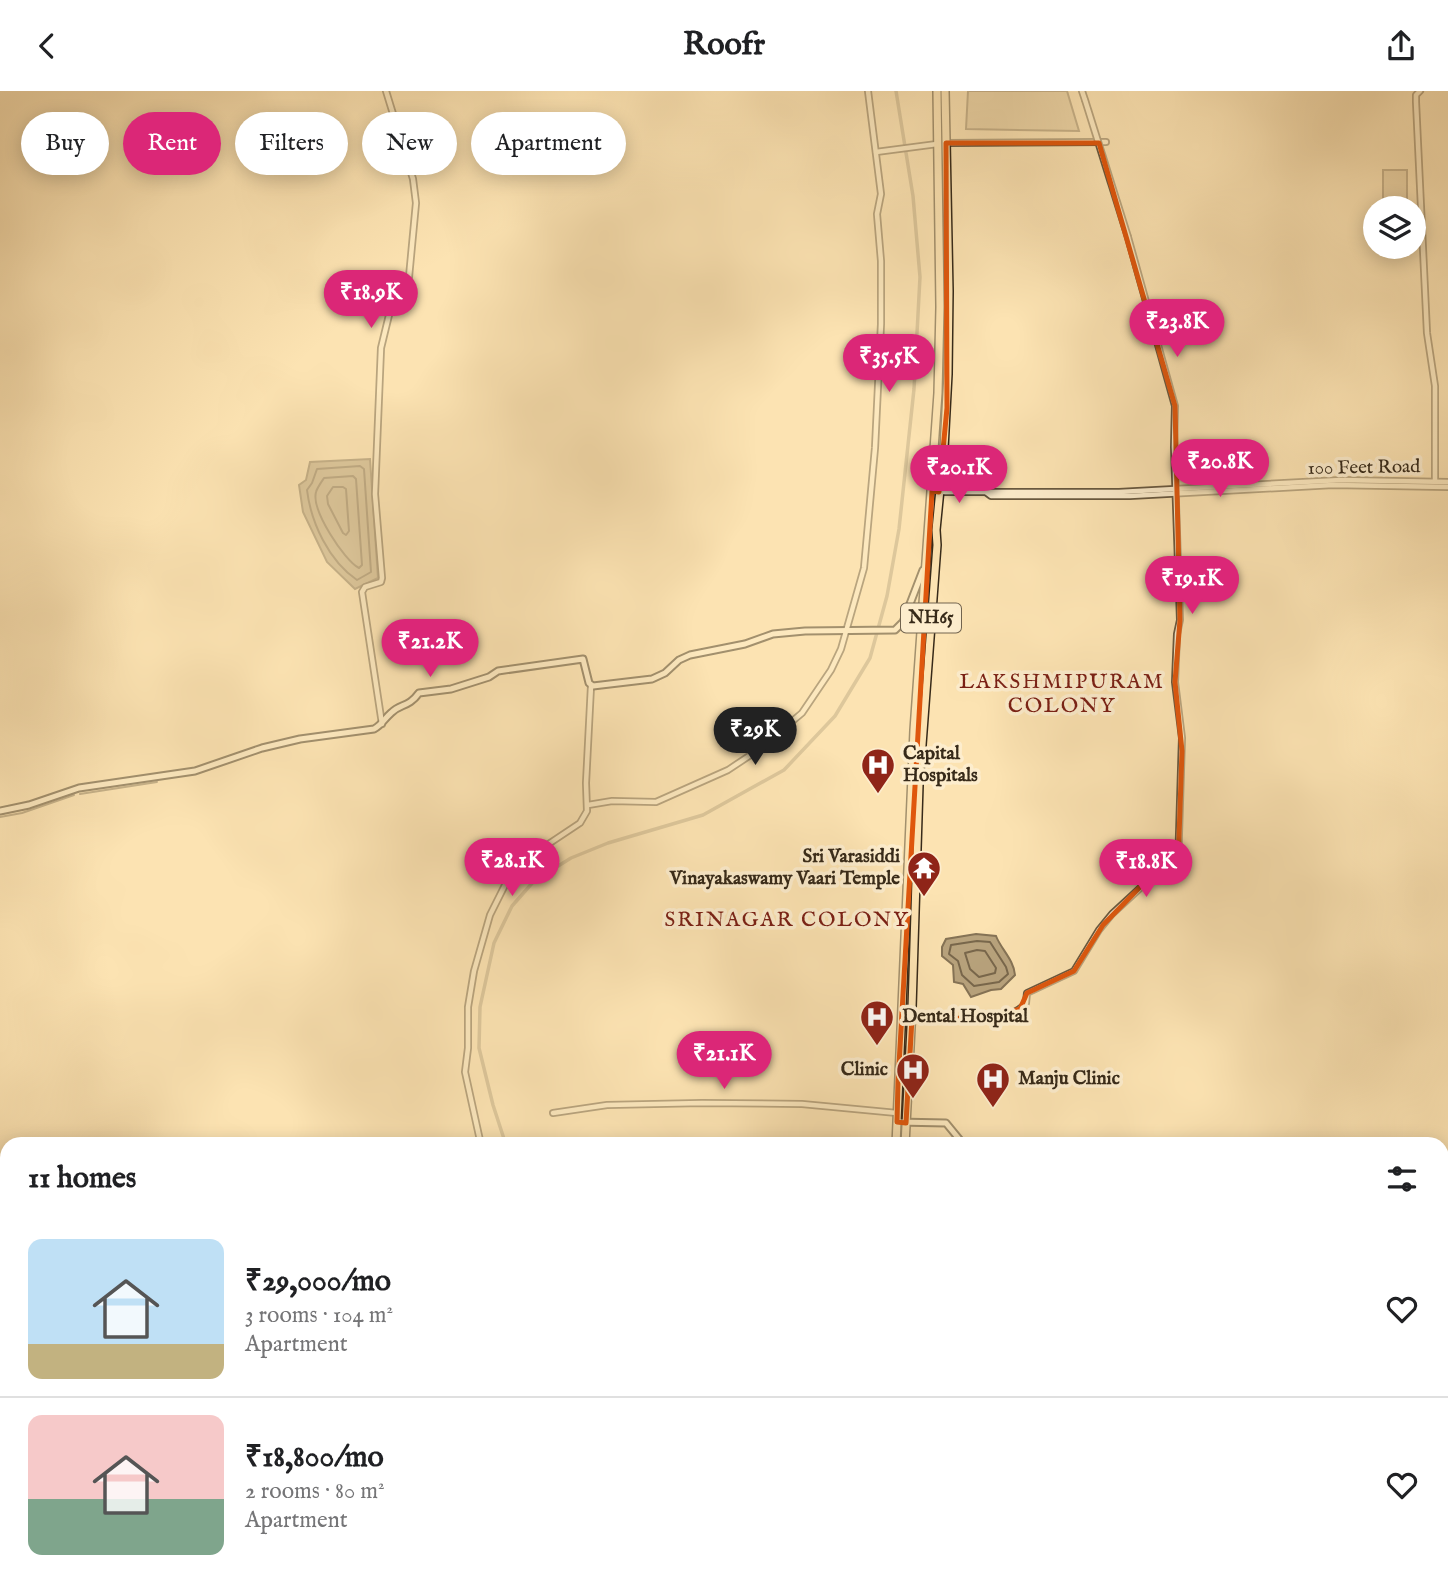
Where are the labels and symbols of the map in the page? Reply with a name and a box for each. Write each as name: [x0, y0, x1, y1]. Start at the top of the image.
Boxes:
pin: ₹18.9K: [314, 271, 428, 330]
pin: ₹23.8K: [1120, 299, 1234, 359]
pin: ₹35.5K: [832, 335, 946, 394]
pin: ₹20.8K: [1163, 439, 1277, 499]
pin: ₹20.1K: [902, 445, 1016, 505]
street label: 100 Feet Road: [1307, 455, 1421, 481]
pin: ₹19.1K: [1135, 557, 1249, 616]
road number: NH65: [901, 603, 961, 633]
pin: ₹21.2K: [373, 619, 487, 679]
district label: LAKSHMIPURAM COLONY: [959, 669, 1165, 720]
pin: ₹29K: [714, 707, 796, 767]
place label: Capital Hospitals: [903, 742, 978, 788]
hospital icon: Capital Hospitals: [859, 746, 897, 795]
pin: ₹28.1K: [455, 839, 569, 898]
pin: ₹18.8K: [1089, 839, 1203, 899]
place label: Sri Varasiddi Vinayakaswamy Vaari Temple: [669, 845, 900, 891]
temple icon: Sri Varasiddi Vinayakaswamy Vaari Temple: [905, 849, 943, 898]
district label: SRINAGAR COLONY: [664, 907, 910, 934]
hospital icon: Dental Hospital: [858, 998, 896, 1047]
place label: Dental Hospital: [902, 1005, 1029, 1029]
pin: ₹21.1K: [667, 1031, 781, 1091]
hospital icon: Clinic: [894, 1051, 932, 1100]
place label: Clinic: [841, 1058, 888, 1082]
hospital icon: Manju Clinic: [974, 1060, 1012, 1109]
place label: Manju Clinic: [1018, 1067, 1120, 1091]

